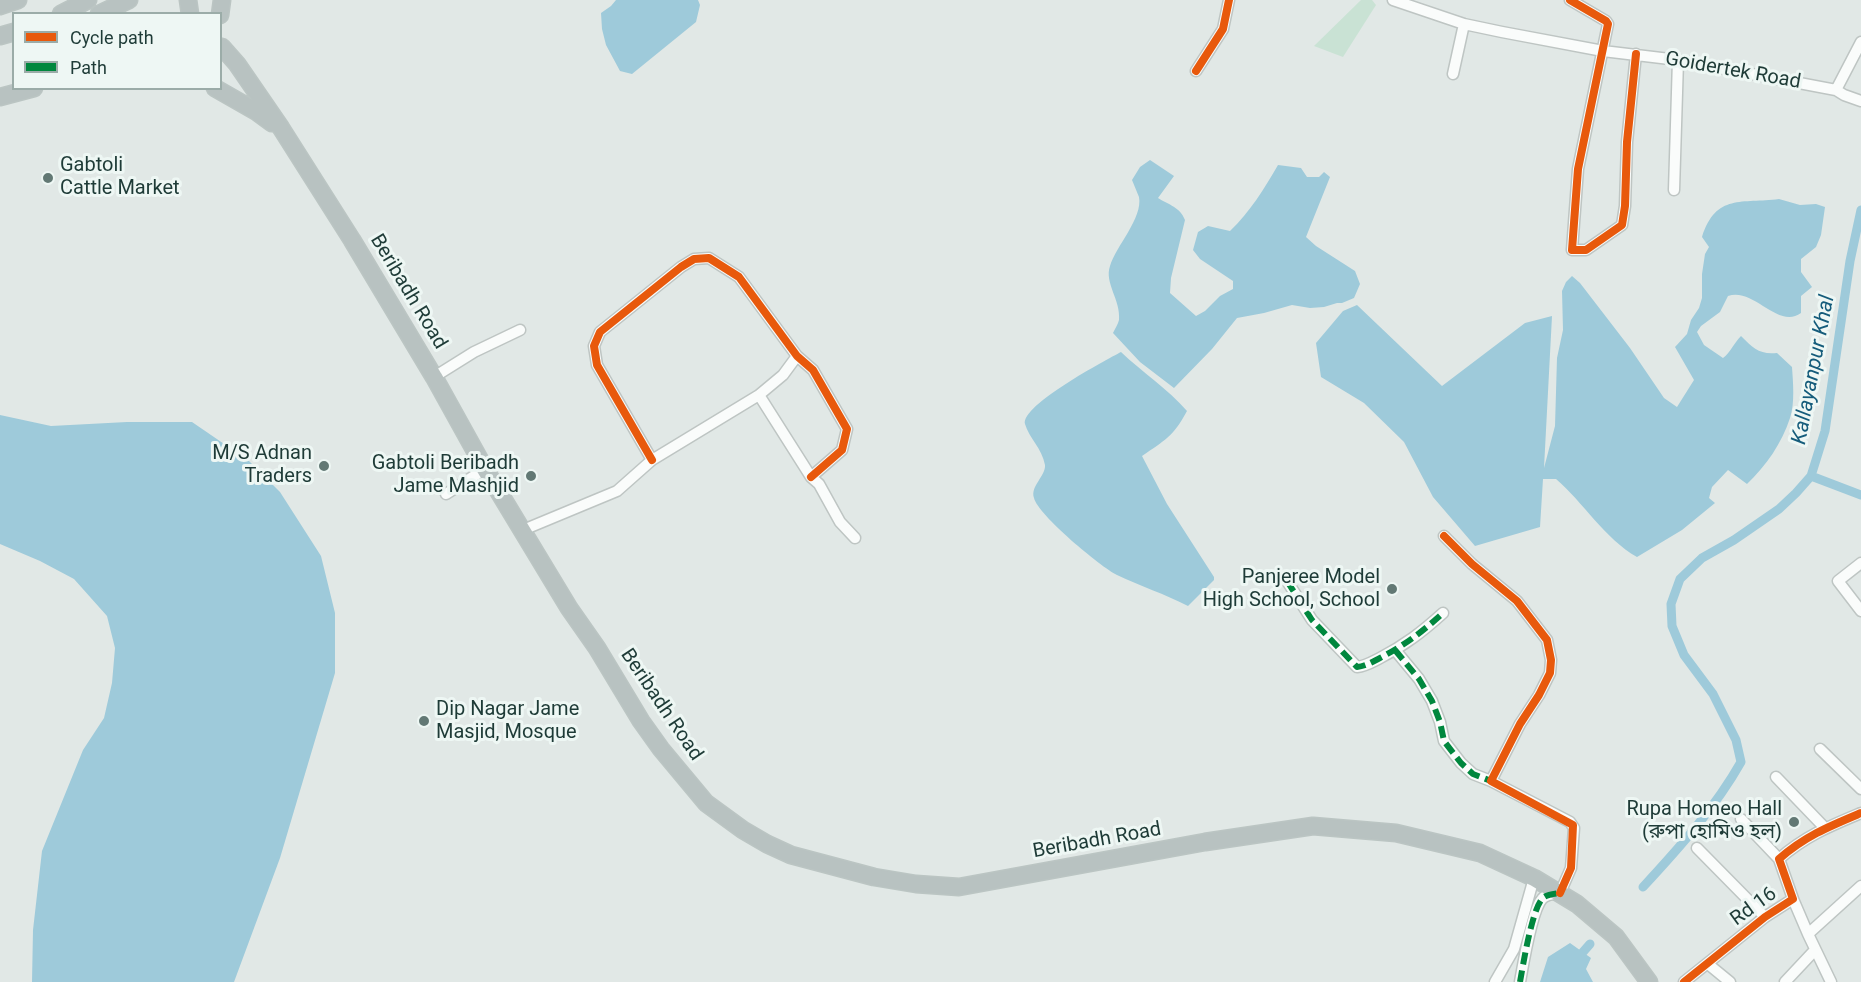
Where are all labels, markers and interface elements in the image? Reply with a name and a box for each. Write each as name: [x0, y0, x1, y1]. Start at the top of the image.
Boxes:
legend: [12, 12, 222, 90]
text: Cycle path: [70, 27, 154, 48]
street label: Goidertek Road: [1663, 47, 1803, 95]
text: Path: [70, 57, 107, 78]
place label: Gabtoli Cattle Market: [60, 154, 180, 201]
marker: Gabtoli Cattle Market: [41, 171, 55, 185]
street label: Beribadh Road: [364, 230, 452, 354]
water label: Kallayanpur Khal: [1787, 293, 1841, 447]
place label: M/S Adnan Traders: [212, 442, 312, 489]
place label: Gabtoli Beribadh Jame Mashjid: [372, 452, 519, 499]
marker: M/S Adnan Traders: [317, 459, 331, 473]
marker: Gabtoli Beribadh Jame Mashjid: [524, 469, 538, 483]
place label: Panjeree Model High School, School: [1203, 566, 1380, 613]
marker: Panjeree Model High School, School: [1385, 582, 1399, 596]
street label: Beribadh Road: [615, 644, 707, 766]
place label: Dip Nagar Jame Masjid, Mosque: [436, 698, 579, 745]
marker: Dip Nagar Jame Masjid, Mosque: [417, 714, 431, 728]
place label: Rupa Homeo Hall (রুপা হোমিও হল): [1627, 798, 1782, 845]
marker: Rupa Homeo Hall (রুপা হোমিও হল): [1787, 815, 1801, 829]
street label: Beribadh Road: [1031, 818, 1163, 864]
street label: Rd 16: [1726, 882, 1782, 932]

